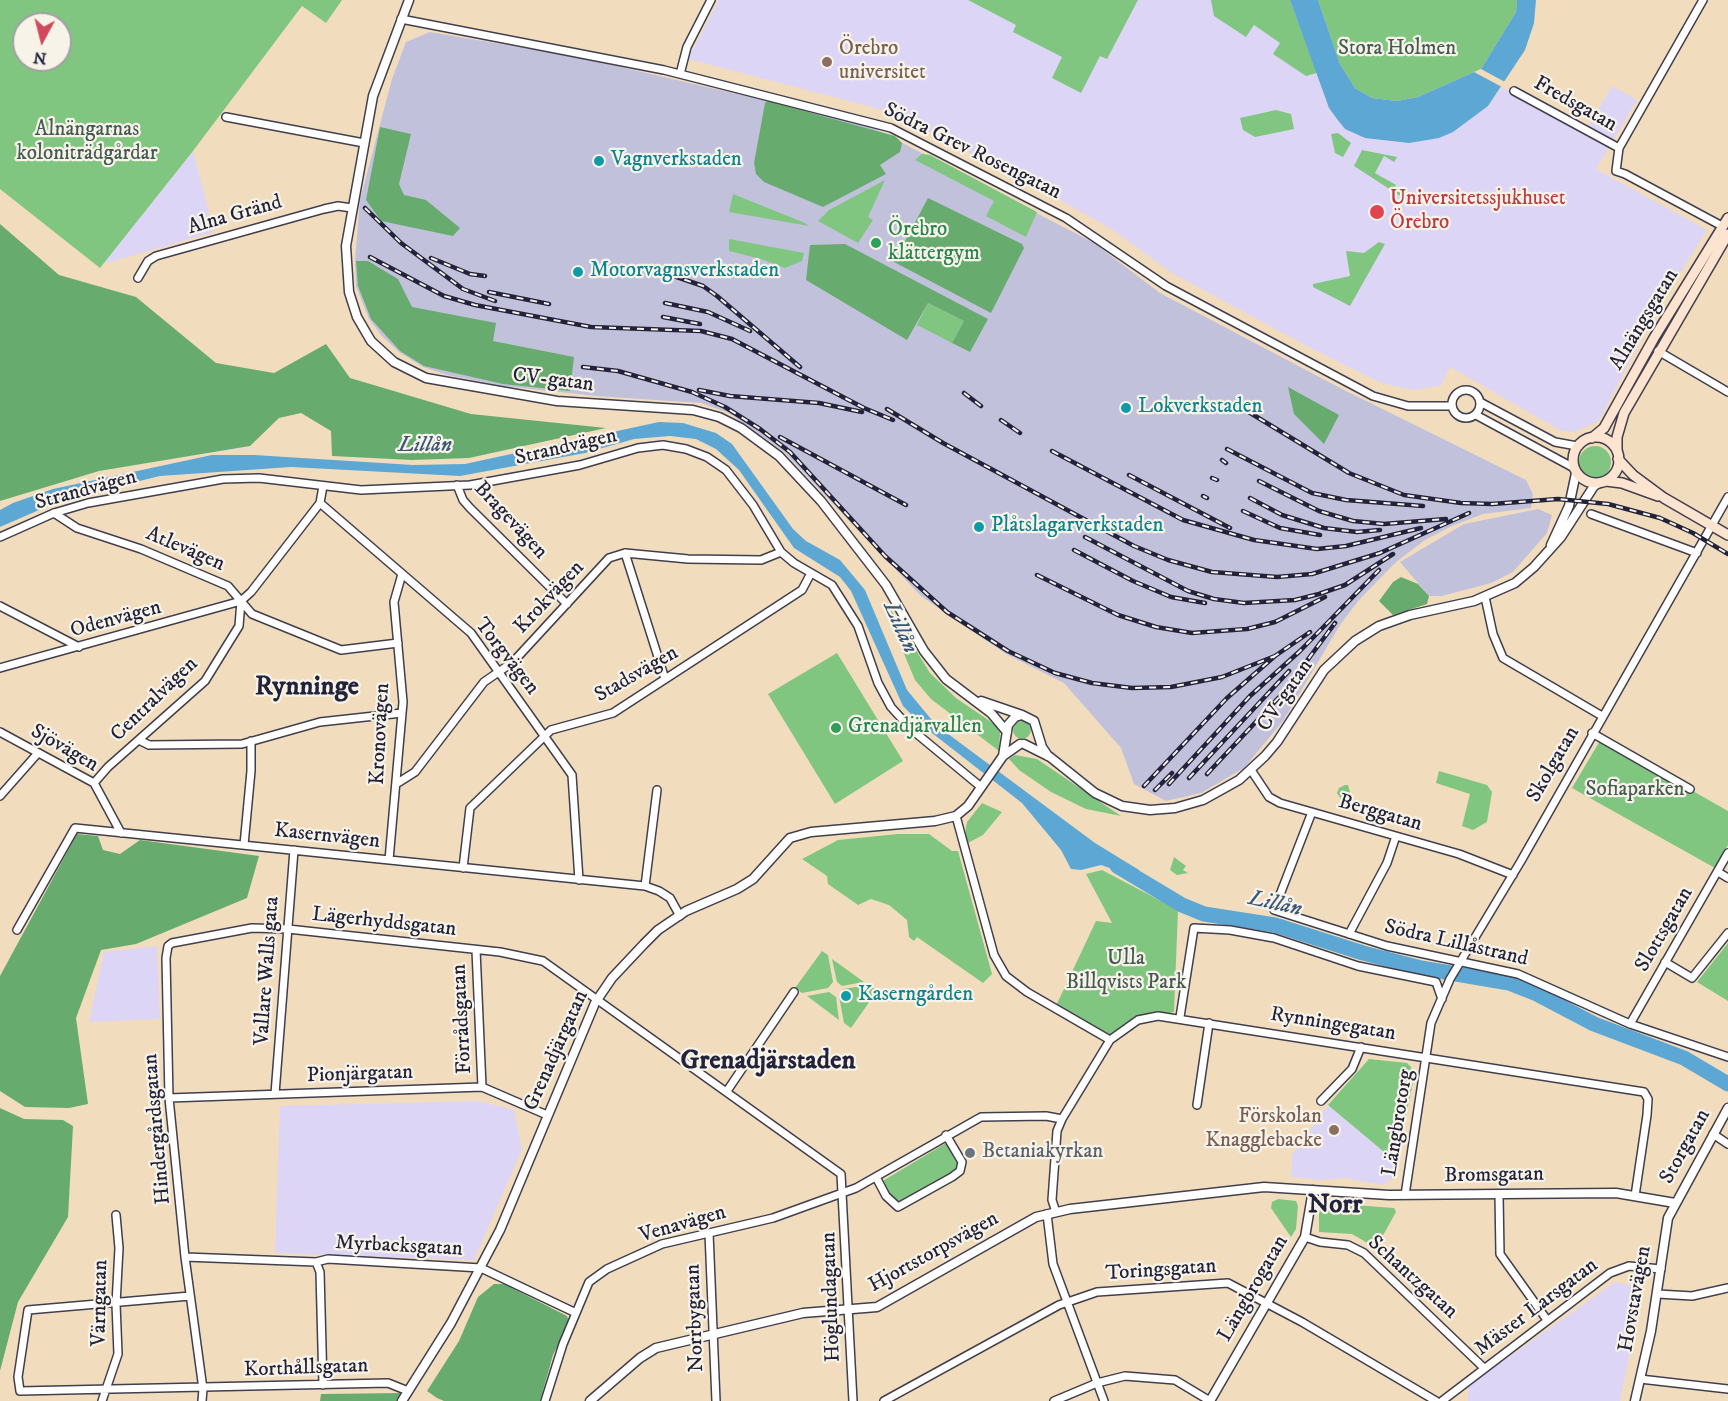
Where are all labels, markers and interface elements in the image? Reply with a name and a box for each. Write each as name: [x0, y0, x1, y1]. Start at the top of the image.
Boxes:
north arrow: [12, 12, 72, 72]
place label: Örebro universitet: [839, 37, 926, 87]
park label: Stora Holmen: [1338, 37, 1456, 63]
text: N: [32, 47, 48, 69]
marker: Örebro universitet: [820, 55, 834, 69]
street label: Fredsgatan: [1529, 72, 1621, 138]
street label: Södra Grev Rosengatan: [879, 98, 1065, 206]
park label: Alnängarnas koloniträdgårdar: [16, 118, 158, 168]
place label: Vagnverkstaden: [611, 148, 742, 174]
marker: Vagnverkstaden: [592, 154, 606, 168]
place label: Universitetssjukhuset Örebro: [1390, 187, 1565, 237]
street label: Alna Gränd: [185, 191, 285, 241]
marker: Universitetssjukhuset Örebro: [1368, 203, 1386, 221]
place label: Örebro klättergym: [888, 218, 980, 268]
marker: Örebro klättergym: [869, 236, 883, 250]
place label: Motorvagnsverkstaden: [590, 259, 779, 285]
marker: Motorvagnsverkstaden: [571, 265, 585, 279]
street label: Alnängsgatan: [1605, 265, 1685, 375]
street label: CV-gatan: [511, 364, 595, 398]
place label: Lokverkstaden: [1138, 395, 1262, 421]
marker: Lokverkstaden: [1119, 401, 1133, 415]
street label: Strandvägen: [513, 424, 619, 472]
water label: Lillån: [398, 433, 452, 459]
street label: Strandvägen: [33, 465, 139, 517]
street label: Bragevägen: [468, 477, 552, 565]
place label: Plåtslagarverkstaden: [991, 514, 1163, 540]
marker: Plåtslagarverkstaden: [972, 520, 986, 534]
street label: Atlevägen: [142, 522, 228, 578]
street label: Krokvägen: [510, 556, 590, 640]
street label: Odenvägen: [68, 596, 164, 644]
water label: Lillån: [876, 598, 922, 658]
street label: Torgvägen: [468, 614, 544, 700]
street label: Stadsvägen: [591, 641, 683, 709]
street label: Centralvägen: [106, 652, 204, 748]
street label: CV-gatan: [1253, 655, 1319, 737]
district label: Rynninge: [255, 672, 359, 704]
street label: Kronovägen: [366, 682, 396, 786]
place label: Grenadjärvallen: [848, 715, 982, 741]
street label: Sjövägen: [26, 720, 102, 778]
marker: Grenadjärvallen: [829, 721, 843, 735]
street label: Skolgatan: [1522, 723, 1586, 807]
park label: Sofiaparken: [1585, 778, 1685, 804]
street label: Berggatan: [1335, 790, 1425, 838]
street label: Kasernvägen: [273, 819, 381, 855]
street label: Slottsgatan: [1631, 883, 1699, 977]
water label: Lillån: [1246, 886, 1304, 924]
street label: Vallare Walls gata: [250, 896, 286, 1046]
street label: Lägerhyddsgatan: [311, 903, 457, 943]
street label: Södra Lillåstrand: [1382, 915, 1530, 973]
park label: Ulla Billqvists Park: [1066, 947, 1186, 997]
street label: Förrådsgatan: [448, 963, 478, 1075]
place label: Kaserngården: [858, 983, 973, 1009]
street label: Grenadjärgatan: [519, 987, 595, 1115]
marker: Kaserngården: [839, 989, 853, 1003]
street label: Rynningegatan: [1268, 1003, 1398, 1047]
district label: Grenadjärstaden: [680, 1046, 856, 1078]
street label: Hindergårdsgatan: [139, 1053, 177, 1205]
street label: Pionjärgatan: [306, 1061, 414, 1089]
street label: Längbrotorg: [1378, 1068, 1420, 1178]
place label: Förskolan Knagglebacke: [1205, 1105, 1322, 1155]
street label: Storgatan: [1655, 1105, 1717, 1189]
marker: Förskolan Knagglebacke: [1327, 1123, 1341, 1137]
place label: Betaniakyrkan: [982, 1140, 1103, 1166]
marker: Betaniakyrkan: [963, 1146, 977, 1160]
street label: Bromsgatan: [1444, 1163, 1544, 1189]
district label: Norr: [1308, 1190, 1362, 1222]
street label: Venavägen: [637, 1201, 729, 1249]
street label: Hjortstorpsvägen: [865, 1207, 1003, 1299]
street label: Myrbacksgatan: [335, 1231, 463, 1263]
street label: Längbrogatan: [1213, 1231, 1295, 1347]
street label: Schantzgatan: [1362, 1231, 1462, 1325]
street label: Höglundagatan: [817, 1232, 847, 1362]
street label: Hovstavägen: [1614, 1244, 1658, 1354]
street label: Mäster Larsgatan: [1471, 1254, 1603, 1362]
street label: Toringsgatan: [1105, 1255, 1217, 1287]
street label: Värngatan: [88, 1259, 114, 1347]
street label: Norrbygatan: [682, 1264, 710, 1372]
street label: Korthållsgatan: [243, 1354, 369, 1384]

